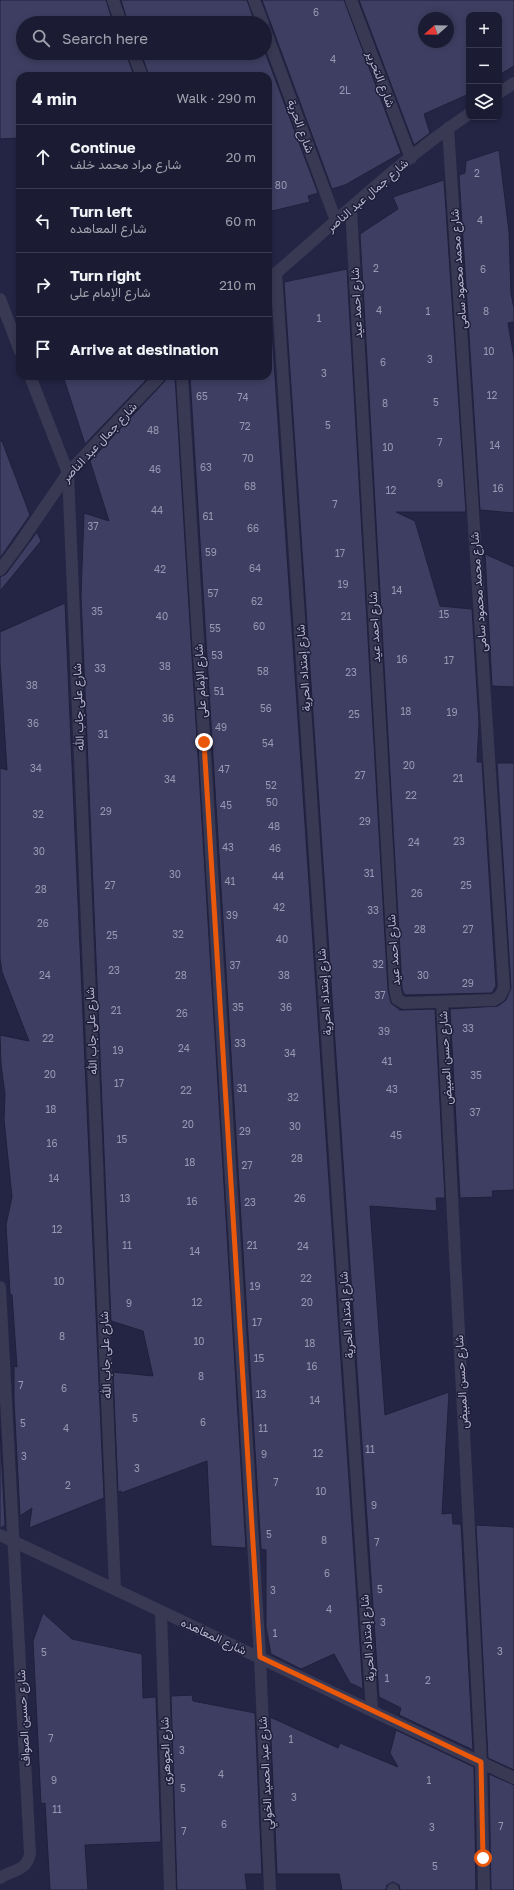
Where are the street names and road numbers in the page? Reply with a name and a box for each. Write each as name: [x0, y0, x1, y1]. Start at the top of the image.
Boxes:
street label: شارع التحرير: [361, 48, 399, 110]
street label: شارع الحرية: [282, 97, 318, 156]
street label: شارع جمال عبد الناصر: [322, 155, 412, 237]
street label: شارع محمد محمود سامى: [446, 208, 472, 330]
street label: شارع احمد عيد: [347, 267, 367, 339]
street label: شارع جمال عبد الناصر: [57, 399, 141, 487]
street label: شارع محمد محمود سامى: [466, 531, 492, 653]
street label: شارع احمد عيد: [365, 591, 385, 663]
street label: شارع إمتداد الحرية: [292, 624, 316, 712]
street label: شارع الإمام على: [191, 643, 211, 718]
street label: شارع على جاب الله: [69, 663, 89, 751]
street label: شارع احمد عيد: [383, 914, 405, 986]
street label: شارع إمتداد الحرية: [313, 948, 337, 1036]
street label: شارع على جاب الله: [82, 987, 102, 1075]
street label: شارع حسن المبيض: [435, 1011, 457, 1105]
street label: شارع إمتداد الحرية: [335, 1271, 359, 1359]
street label: شارع على جاب الله: [96, 1311, 116, 1399]
street label: شارع حسن المبيض: [451, 1335, 473, 1429]
street label: شارع إمتداد الحرية: [356, 1594, 380, 1682]
street label: شارع المعاهده: [178, 1614, 249, 1660]
street label: شارع حسين الصواف: [13, 1669, 35, 1767]
street label: شارع عبد الحميد الخولي: [255, 1716, 278, 1830]
street label: شارع الجوهرى: [156, 1717, 176, 1785]

